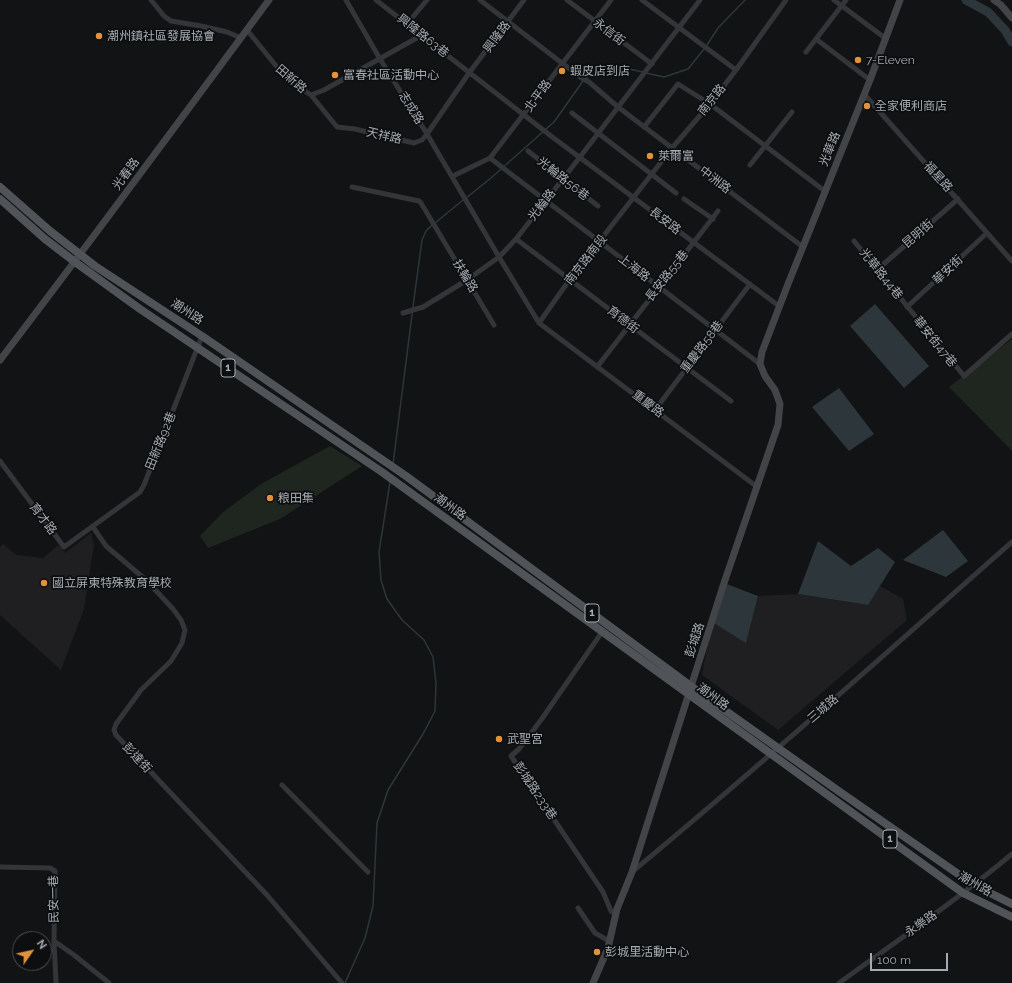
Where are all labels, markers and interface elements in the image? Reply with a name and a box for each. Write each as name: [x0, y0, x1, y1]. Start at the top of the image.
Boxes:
street label: 興隆路63巷: [394, 11, 452, 61]
street label: 永信街: [590, 15, 628, 49]
street label: 興隆路: [480, 18, 514, 56]
place label: 潮州鎮社區發展協會: [107, 29, 215, 43]
marker: 潮州鎮社區發展協會: [94, 31, 104, 41]
place label: 7-Eleven: [866, 53, 915, 67]
marker: 7-Eleven: [853, 55, 863, 65]
street label: 田新路: [273, 62, 309, 96]
place label: 蝦皮店到店: [570, 64, 630, 78]
marker: 蝦皮店到店: [557, 66, 567, 76]
place label: 富春社區活動中心: [343, 68, 439, 82]
marker: 富春社區活動中心: [330, 70, 340, 80]
street label: 北平路: [522, 77, 554, 115]
street label: 南京路: [695, 81, 729, 119]
street label: 志成路: [395, 89, 427, 127]
place label: 全家便利商店: [875, 99, 947, 113]
marker: 全家便利商店: [862, 101, 872, 111]
street label: 天祥路: [365, 125, 403, 147]
street label: 光華路: [817, 130, 843, 168]
place label: 萊爾富: [658, 149, 694, 163]
marker: 萊爾富: [645, 151, 655, 161]
street label: 光輪路56巷: [534, 154, 592, 204]
street label: 光春路: [110, 155, 142, 193]
street label: 福星路: [921, 159, 955, 195]
street label: 中洲路: [696, 163, 734, 197]
street label: 光輪路: [525, 186, 559, 224]
street label: 長安路: [646, 204, 684, 238]
street label: 昆明街: [900, 217, 936, 251]
street label: 南京路南段: [562, 232, 610, 288]
street label: 光華路44巷: [856, 246, 906, 302]
street label: 長安路55巷: [643, 248, 691, 304]
street label: 上海路: [615, 251, 653, 285]
street label: 華安街: [930, 252, 966, 288]
street label: 扶輪路: [450, 257, 480, 295]
street label: 潮州路: [168, 296, 206, 328]
street label: 育德街: [604, 303, 642, 337]
street label: 華安街47巷: [910, 314, 960, 370]
street label: 重慶路58巷: [678, 318, 726, 376]
road number: 1: [221, 359, 235, 377]
street label: 重慶路: [629, 387, 667, 421]
street label: 田新路92巷: [143, 410, 179, 472]
place label: 粮田集: [278, 491, 314, 505]
street label: 潮州路: [431, 491, 469, 523]
marker: 粮田集: [265, 493, 275, 503]
street label: 育才路: [26, 500, 60, 538]
place label: 國立屏東特殊教育學校: [52, 576, 172, 590]
marker: 國立屏東特殊教育學校: [39, 578, 49, 588]
road number: 1: [585, 604, 599, 622]
street label: 彭城路: [683, 621, 707, 659]
street label: 潮州路: [694, 681, 732, 713]
street label: 三城路: [805, 692, 841, 726]
place label: 武聖宮: [507, 732, 543, 746]
marker: 武聖宮: [494, 734, 504, 744]
street label: 彭達街: [119, 740, 155, 776]
street label: 彭城路233巷: [510, 759, 560, 823]
road number: 1: [883, 830, 897, 848]
street label: 潮州路: [956, 869, 994, 899]
street label: 民安一巷: [46, 875, 62, 923]
street label: 永樂路: [902, 908, 940, 940]
north arrow: [12, 931, 52, 971]
text: N: [34, 937, 49, 952]
place label: 彭城里活動中心: [605, 945, 689, 959]
scale bar: [872, 945, 950, 971]
marker: 彭城里活動中心: [592, 947, 602, 957]
text: 100 m: [877, 953, 911, 967]

